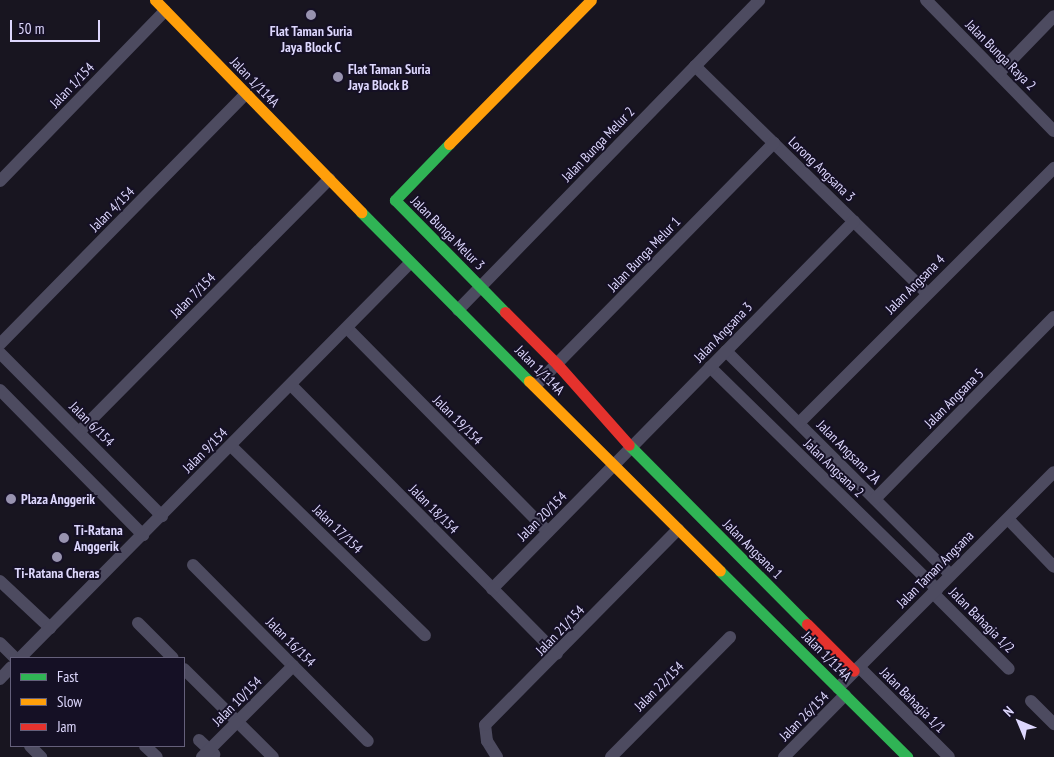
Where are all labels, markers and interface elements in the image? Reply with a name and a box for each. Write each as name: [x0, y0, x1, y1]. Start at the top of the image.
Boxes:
marker: Flat Taman Suria Jaya Block C: [305, 9, 317, 21]
scale bar: [12, 10, 102, 42]
street label: Jalan Bunga Raya 2: [962, 16, 1040, 94]
text: 50 m: [18, 19, 44, 38]
place label: Flat Taman Suria Jaya Block C: [270, 23, 352, 56]
street label: Jalan 1/114A: [227, 54, 283, 110]
street label: Jalan 1/154: [46, 59, 98, 111]
place label: Flat Taman Suria Jaya Block B: [348, 61, 431, 94]
marker: Flat Taman Suria Jaya Block B: [332, 71, 344, 83]
street label: Jalan Bunga Melur 2: [558, 103, 638, 185]
street label: Lorong Angsana 3: [785, 133, 859, 205]
street label: Jalan 4/154: [86, 183, 138, 235]
street label: Jalan Bunga Melur 3: [408, 193, 488, 273]
street label: Jalan Bunga Melur 1: [604, 213, 684, 295]
street label: Jalan Angsana 4: [882, 251, 948, 317]
street label: Jalan 7/154: [167, 269, 219, 321]
street label: Jalan Angsana 3: [690, 298, 756, 366]
street label: Jalan 1/114A: [512, 342, 568, 398]
street label: Jalan Angsana 5: [921, 365, 987, 431]
street label: Jalan 19/154: [430, 392, 486, 448]
street label: Jalan 6/154: [66, 398, 118, 450]
street label: Jalan Angsana 2A: [813, 416, 885, 488]
street label: Jalan 9/154: [179, 424, 231, 476]
street label: Jalan Angsana 2: [800, 435, 868, 501]
street label: Jalan 18/154: [406, 481, 462, 537]
street label: Jalan 20/154: [514, 488, 570, 544]
place label: Plaza Anggerik: [21, 491, 96, 507]
marker: Plaza Anggerik: [5, 493, 17, 505]
street label: Jalan 17/154: [310, 501, 366, 557]
street label: Jalan Angsana 1: [720, 516, 786, 582]
place label: Ti-Ratana Anggerik: [74, 522, 123, 554]
street label: Jalan Taman Angsana: [893, 527, 977, 611]
marker: Ti-Ratana Anggerik: [58, 532, 70, 544]
marker: Ti-Ratana Cheras: [51, 551, 63, 563]
place label: Ti-Ratana Cheras: [14, 565, 100, 581]
street label: Jalan Bahagia 1/2: [946, 584, 1018, 656]
street label: Jalan 21/154: [532, 602, 588, 658]
street label: Jalan 16/154: [263, 614, 319, 670]
street label: Jalan 1/114A: [799, 628, 855, 684]
legend: [10, 657, 185, 747]
street label: Jalan 22/154: [631, 658, 687, 714]
street label: Jalan Bahagia 1/1: [877, 664, 949, 736]
text: Fast: [57, 667, 78, 686]
street label: Jalan 10/154: [209, 673, 265, 729]
street label: Jalan 26/154: [776, 688, 832, 744]
text: Slow: [57, 692, 82, 711]
north arrow: [994, 697, 1044, 747]
text: N: [999, 702, 1017, 720]
text: Jam: [57, 717, 76, 736]

